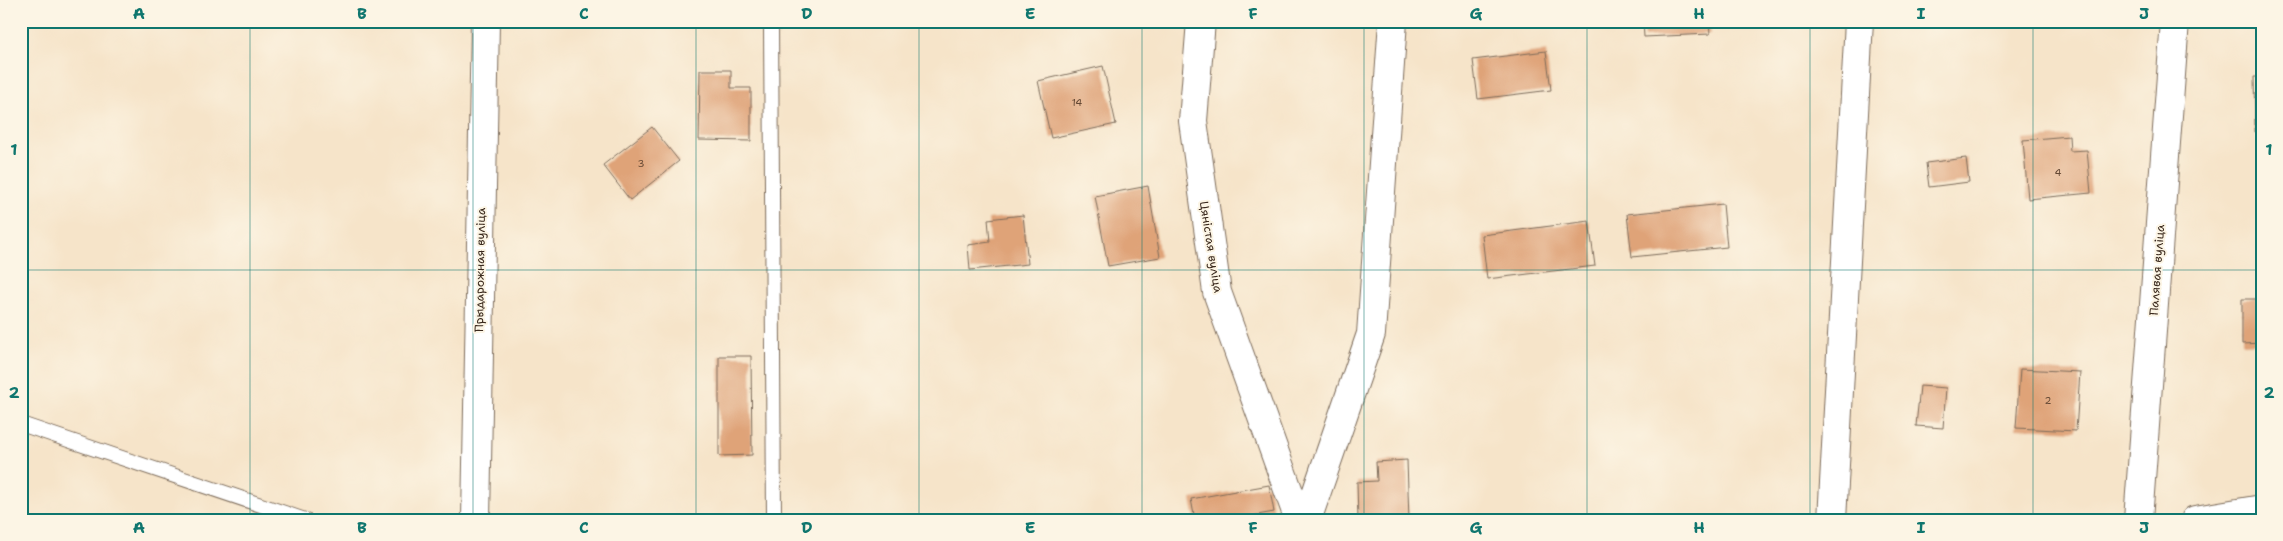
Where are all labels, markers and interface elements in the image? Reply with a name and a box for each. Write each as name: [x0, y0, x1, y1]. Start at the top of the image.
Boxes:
text: A: [133, 3, 145, 24]
text: B: [357, 3, 367, 24]
text: C: [579, 3, 589, 24]
text: D: [801, 3, 813, 24]
text: E: [1025, 3, 1035, 24]
text: F: [1248, 3, 1258, 24]
text: G: [1470, 3, 1483, 24]
text: H: [1693, 3, 1705, 24]
text: I: [1917, 3, 1926, 24]
text: J: [2139, 3, 2149, 24]
house number: 14: [1072, 96, 1082, 109]
text: 1: [10, 139, 18, 160]
text: 1: [2265, 139, 2273, 160]
house number: 3: [638, 157, 645, 170]
house number: 4: [2055, 166, 2062, 179]
street label: Цяністая вуліца: [1196, 200, 1226, 295]
street label: Прыдарожная вуліца: [471, 207, 489, 332]
street label: Палявая вуліца: [2146, 223, 2168, 316]
text: 2: [8, 382, 20, 403]
text: 2: [2263, 382, 2275, 403]
house number: 2: [2045, 394, 2052, 407]
text: A: [133, 517, 145, 538]
text: B: [357, 517, 367, 538]
text: C: [579, 517, 589, 538]
text: D: [801, 517, 813, 538]
text: E: [1025, 517, 1035, 538]
text: F: [1248, 517, 1258, 538]
text: G: [1470, 517, 1483, 538]
text: H: [1693, 517, 1705, 538]
text: I: [1917, 517, 1926, 538]
text: J: [2139, 517, 2149, 538]

